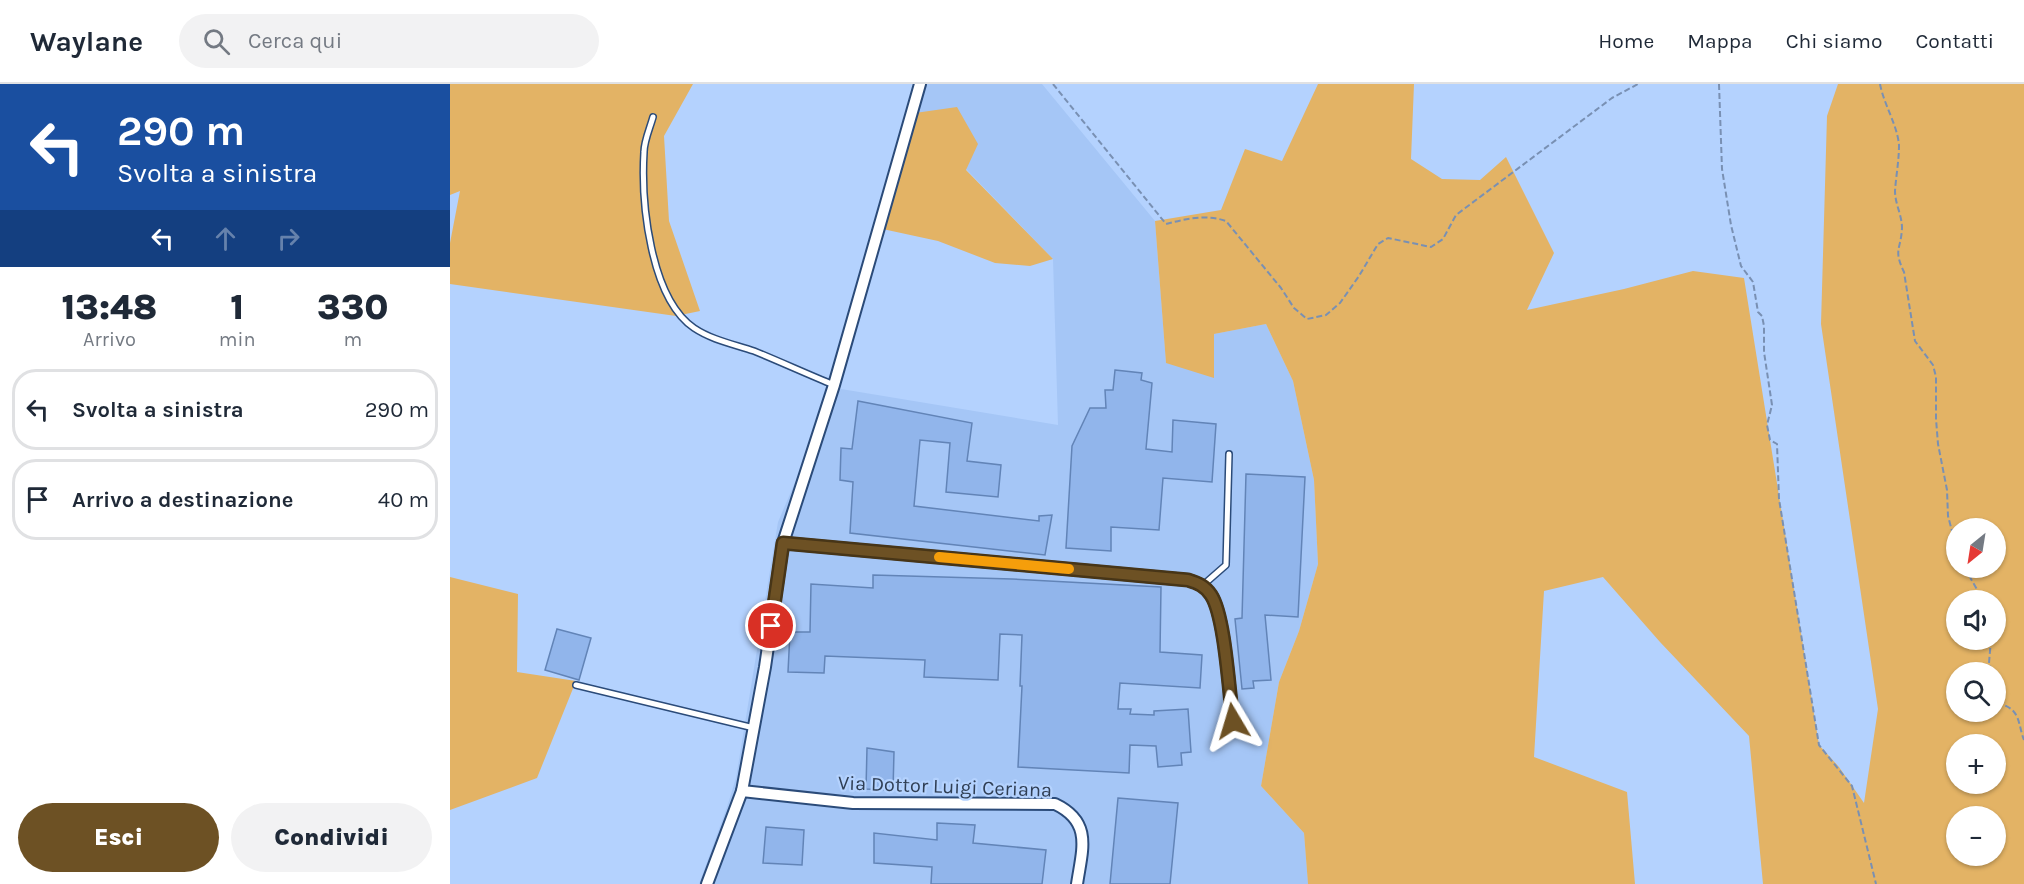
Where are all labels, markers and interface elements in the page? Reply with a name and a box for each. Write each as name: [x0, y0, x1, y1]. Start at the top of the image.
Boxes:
search box: [179, 14, 599, 68]
text: Waylane: [30, 25, 143, 58]
icon: search: [200, 25, 233, 58]
text: Cerca qui: [248, 28, 342, 54]
text: Home: [1598, 29, 1654, 53]
text: Mappa: [1687, 29, 1753, 53]
text: Chi siamo: [1786, 29, 1882, 53]
text: Contatti: [1915, 29, 1994, 53]
text: 290 m: [117, 106, 245, 156]
icon: left: [18, 108, 96, 186]
text: Svolta a sinistra: [117, 157, 317, 189]
icon: left: [146, 222, 179, 255]
icon: ahead: [209, 222, 242, 255]
icon: right: [272, 222, 305, 255]
text: 13:48: [61, 286, 157, 328]
text: 1: [230, 286, 244, 328]
text: 330: [317, 286, 388, 328]
text: Arrivo: [83, 328, 136, 351]
text: min: [219, 328, 256, 351]
text: m: [343, 328, 362, 351]
icon: left: [21, 393, 54, 426]
text: Svolta a sinistra: [72, 397, 244, 423]
text: 290 m: [365, 397, 429, 423]
icon: arrive: [21, 483, 54, 516]
text: Arrivo a destinazione: [72, 487, 293, 513]
text: 40 m: [378, 487, 429, 513]
north arrow: [1946, 518, 2006, 578]
map controls: [1946, 518, 2006, 866]
button: sound: [1946, 590, 2006, 650]
pin: [745, 600, 796, 651]
icon: arrive: [754, 609, 787, 642]
button: search: [1946, 662, 2006, 722]
position arrow: [1201, 689, 1265, 753]
button: +: [1946, 734, 2006, 794]
street label: Via Dottor Luigi Ceriana: [838, 771, 1052, 802]
button: Esci: [18, 803, 219, 872]
button: Condividi: [231, 803, 432, 872]
button: −: [1946, 806, 2006, 866]

